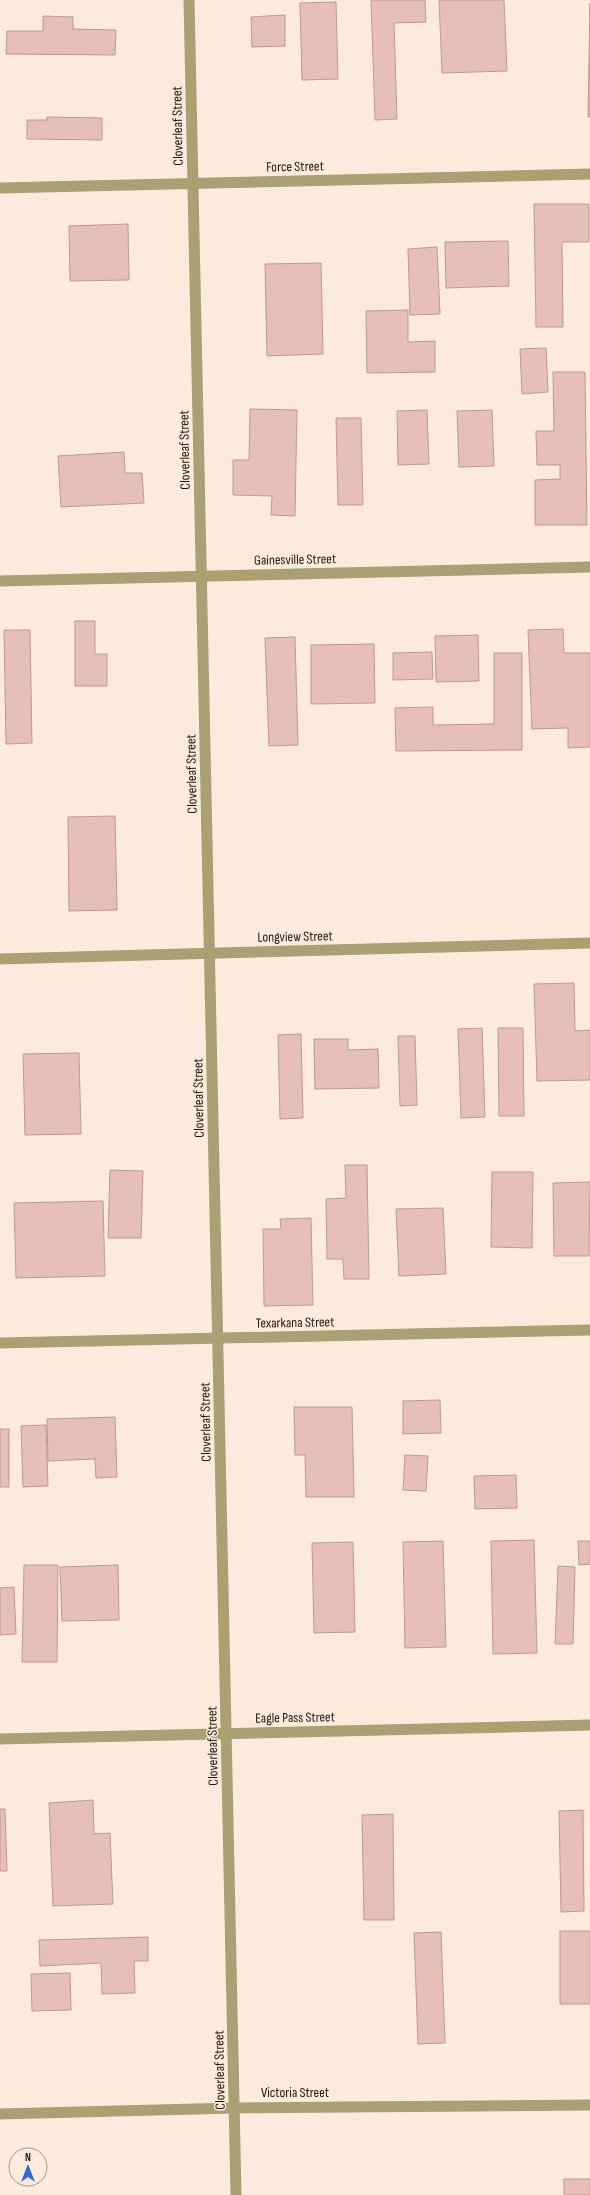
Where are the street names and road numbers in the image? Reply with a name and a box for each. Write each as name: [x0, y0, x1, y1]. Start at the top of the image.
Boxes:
street label: Cloverleaf Street: [168, 86, 187, 166]
street label: Force Street: [266, 157, 324, 176]
street label: Cloverleaf Street: [175, 410, 194, 490]
street label: Gainesville Street: [254, 550, 336, 569]
street label: Cloverleaf Street: [182, 734, 201, 814]
street label: Longview Street: [257, 927, 333, 946]
street label: Cloverleaf Street: [189, 1058, 208, 1138]
street label: Texarkana Street: [256, 1313, 334, 1332]
street label: Cloverleaf Street: [196, 1382, 215, 1462]
street label: Cloverleaf Street: [203, 1706, 222, 1786]
street label: Eagle Pass Street: [255, 1708, 335, 1727]
street label: Cloverleaf Street: [210, 2030, 229, 2110]
street label: Victoria Street: [261, 2084, 329, 2101]

